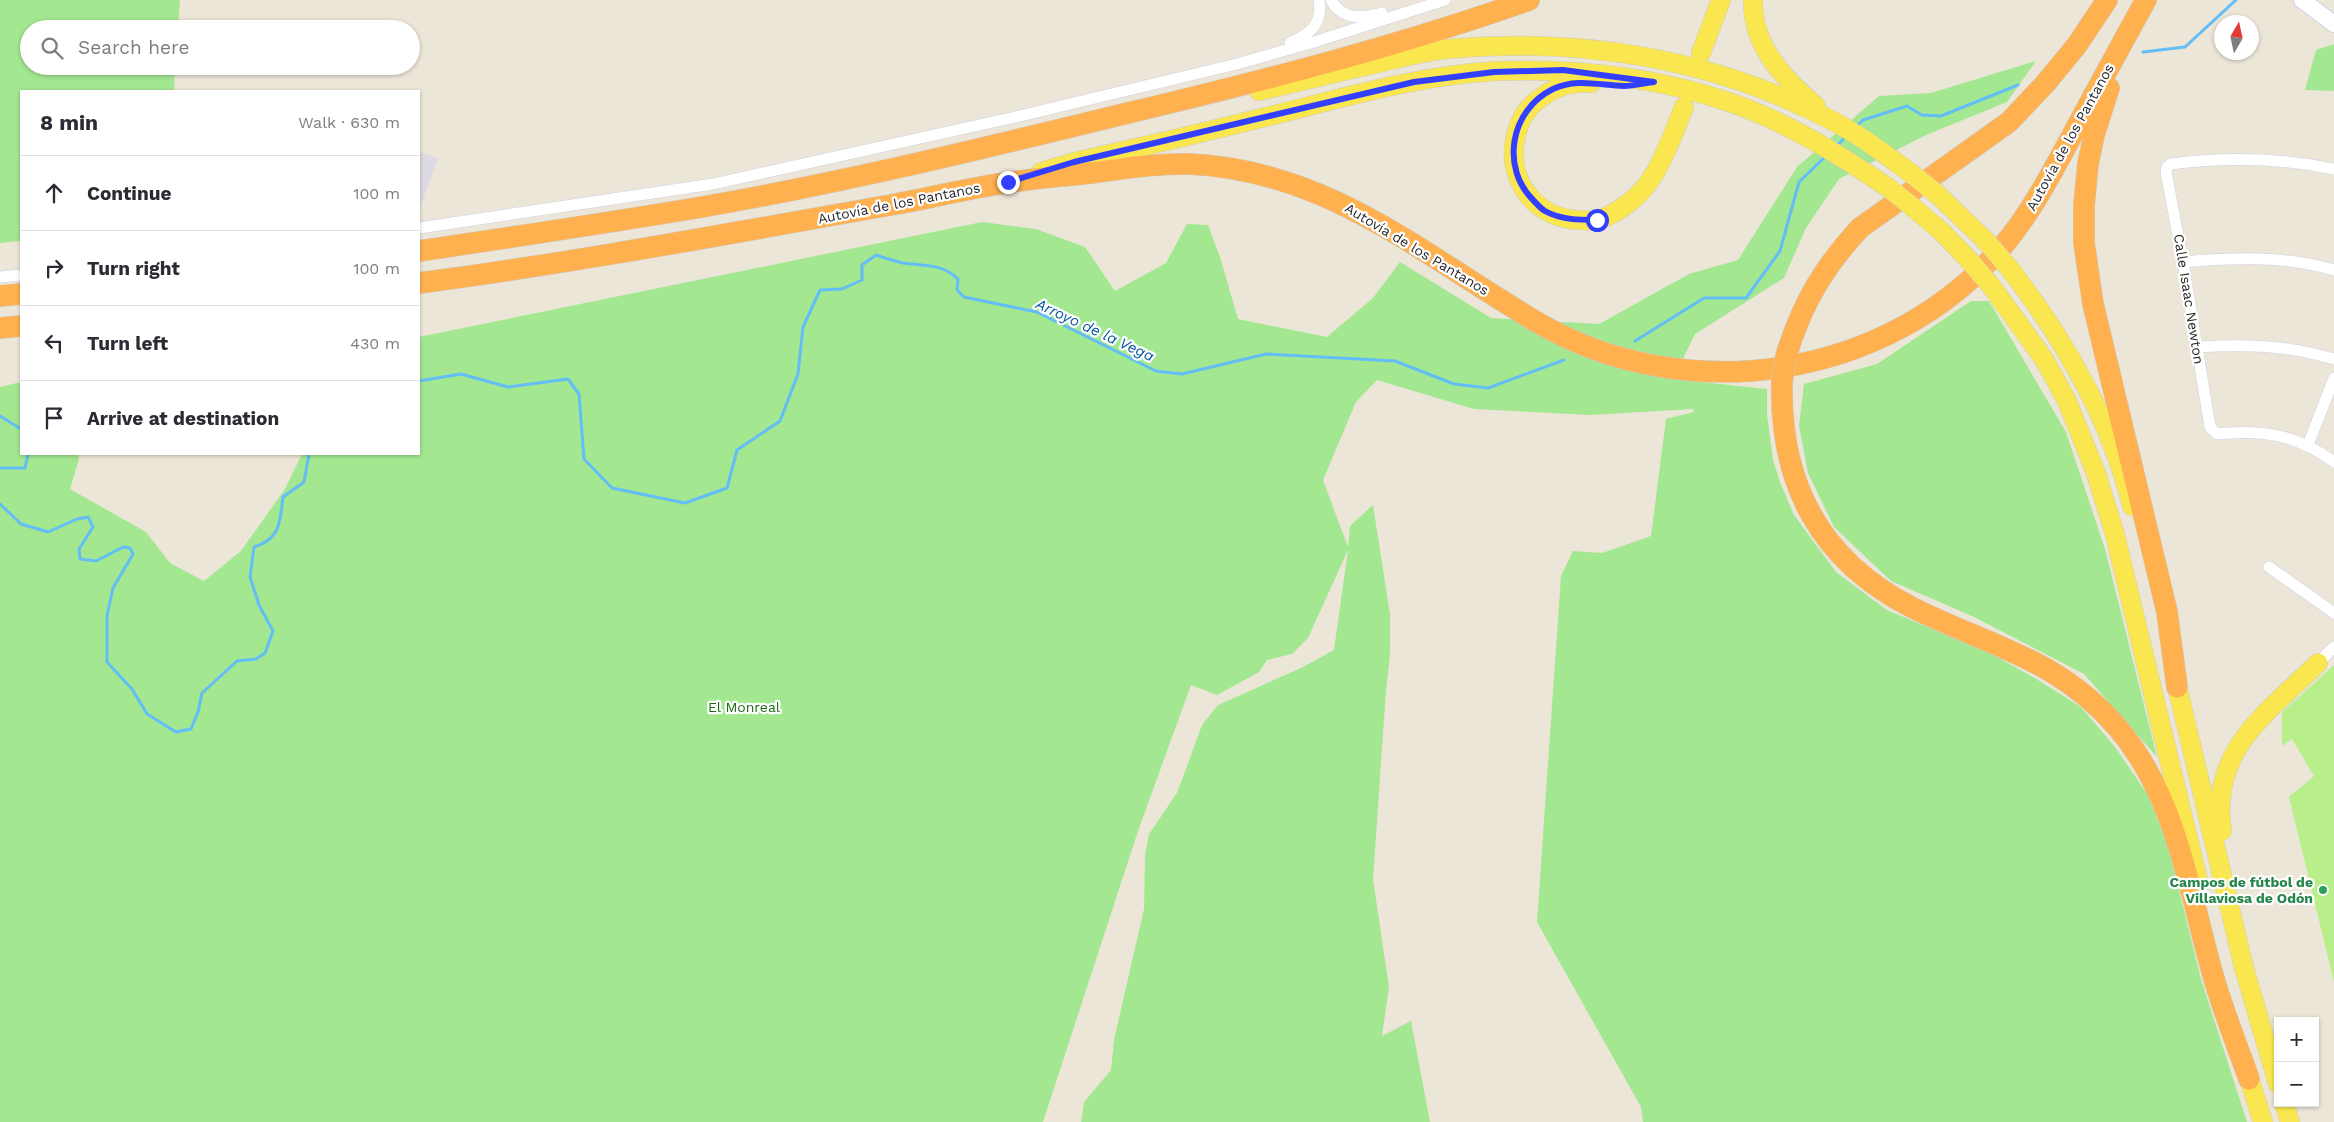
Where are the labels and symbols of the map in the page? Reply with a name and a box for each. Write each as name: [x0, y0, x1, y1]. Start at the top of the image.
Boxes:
north arrow: [2214, 15, 2259, 60]
street label: Autovía de los Pantanos: [2023, 61, 2117, 213]
route end: [997, 171, 1020, 194]
street label: Autovía de los Pantanos: [816, 179, 982, 227]
street label: Autovía de los Pantanos: [1342, 200, 1492, 298]
route start: [1586, 209, 1609, 232]
street label: Calle Isaac Newton: [2171, 233, 2207, 365]
water label: Arroyo de la Vega: [1032, 294, 1157, 365]
park label: El Monreal: [708, 699, 781, 715]
place label: Campos de fútbol de Villaviosa de Odón: [2170, 874, 2313, 906]
marker: Campos de fútbol de Villaviosa de Odón: [2317, 884, 2329, 896]

